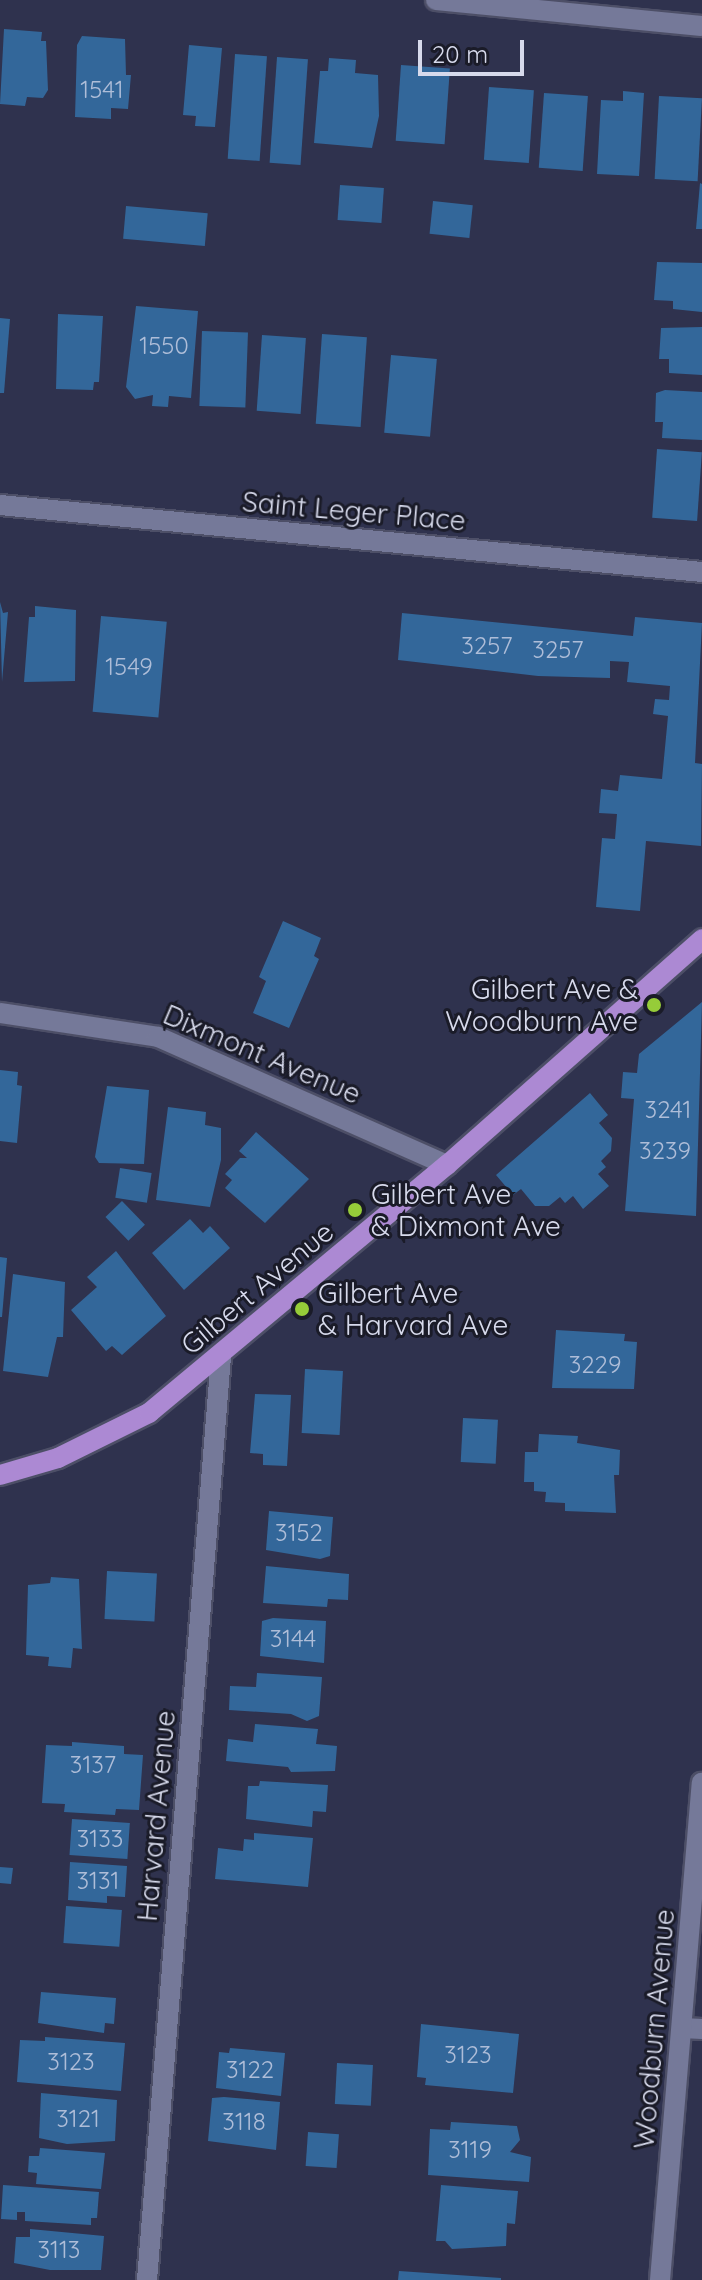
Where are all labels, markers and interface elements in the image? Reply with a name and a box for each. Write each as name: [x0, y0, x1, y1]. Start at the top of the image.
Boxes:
scale bar: [422, 24, 528, 74]
text: 20 m: [432, 39, 488, 69]
house number: 1541: [80, 76, 124, 104]
house number: 1550: [139, 332, 189, 360]
street label: Saint Leger Place: [241, 484, 467, 538]
house number: 3257: [461, 632, 513, 660]
house number: 3257: [532, 636, 584, 664]
house number: 1549: [105, 653, 153, 681]
place label: Gilbert Ave & Woodburn Ave: [445, 972, 638, 1038]
marker: Gilbert Ave & Woodburn Ave: [645, 996, 663, 1014]
street label: Dixmont Avenue: [158, 997, 366, 1111]
house number: 3241: [645, 1096, 691, 1124]
house number: 3239: [639, 1137, 691, 1165]
place label: Gilbert Ave & Dixmont Ave: [371, 1177, 561, 1243]
marker: Gilbert Ave & Dixmont Ave: [346, 1201, 364, 1219]
street label: Gilbert Avenue: [174, 1215, 340, 1361]
place label: Gilbert Ave & Harvard Ave: [318, 1276, 508, 1342]
marker: Gilbert Ave & Harvard Ave: [293, 1300, 311, 1318]
house number: 3229: [569, 1351, 621, 1379]
house number: 3152: [275, 1519, 323, 1547]
house number: 3144: [270, 1625, 316, 1653]
street label: Harvard Avenue: [130, 1709, 182, 1923]
house number: 3137: [70, 1751, 116, 1779]
house number: 3133: [77, 1825, 123, 1853]
house number: 3131: [77, 1867, 119, 1895]
street label: Woodburn Avenue: [627, 1908, 681, 2150]
house number: 3123: [444, 2041, 492, 2069]
house number: 3123: [47, 2048, 95, 2076]
house number: 3122: [226, 2056, 274, 2084]
house number: 3121: [56, 2105, 100, 2133]
house number: 3118: [222, 2108, 266, 2136]
house number: 3119: [448, 2136, 492, 2164]
house number: 3113: [38, 2236, 80, 2264]

